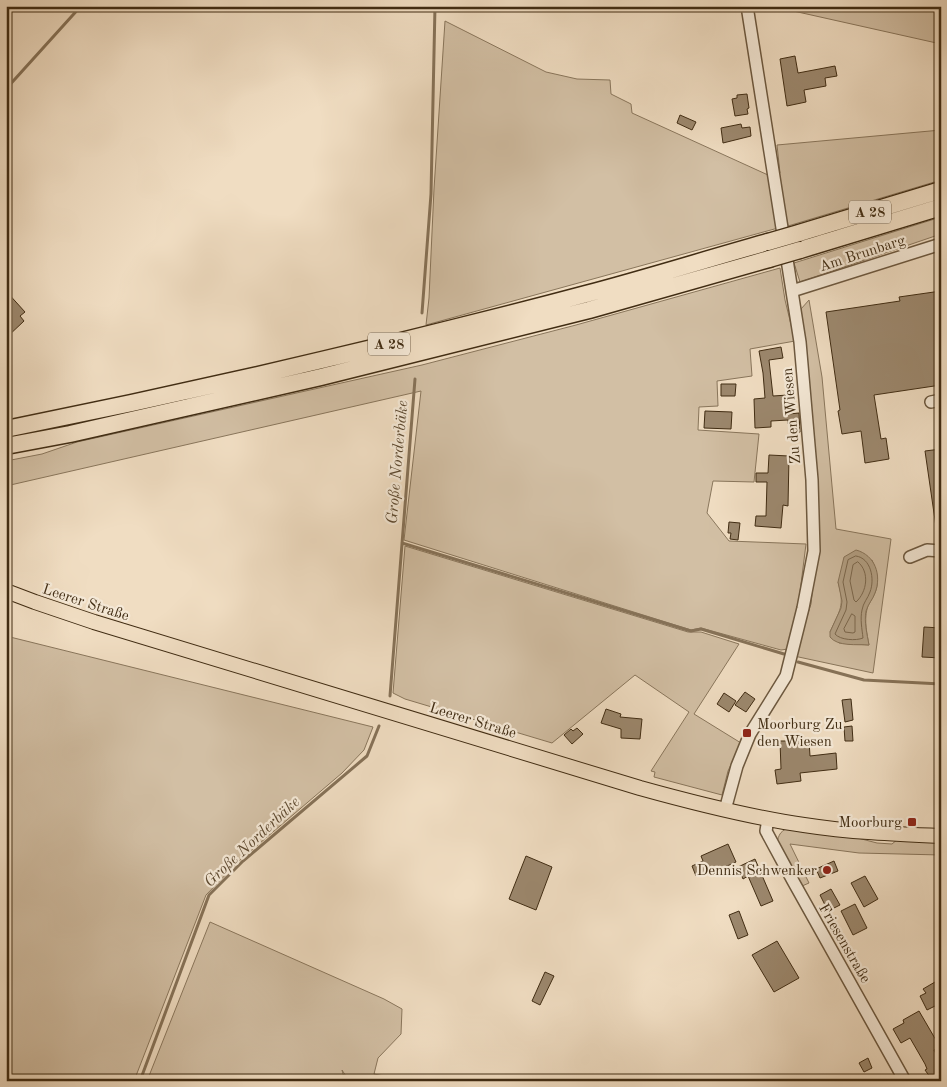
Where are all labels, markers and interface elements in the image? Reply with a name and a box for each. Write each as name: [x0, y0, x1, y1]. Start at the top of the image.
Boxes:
road number: A 28: [849, 200, 891, 223]
street label: Am Brunbarg: [818, 233, 907, 275]
road number: A 28: [368, 332, 410, 356]
street label: Zu den Wiesen: [781, 367, 804, 465]
water label: Große Norderbäke: [385, 399, 411, 525]
street label: Leerer Straße: [40, 582, 131, 625]
street label: Leerer Straße: [427, 701, 518, 742]
place label: Moorburg Zu den Wiesen: [757, 718, 843, 750]
marker: Moorburg Zu den Wiesen: [741, 727, 753, 739]
water label: Große Norderbäke: [201, 794, 304, 891]
place label: Moorburg: [838, 816, 902, 831]
marker: Moorburg: [906, 816, 918, 828]
place label: Dennis Schwenker: [697, 864, 817, 879]
marker: Dennis Schwenker: [821, 864, 833, 876]
street label: Friesenstraße: [815, 902, 872, 986]

